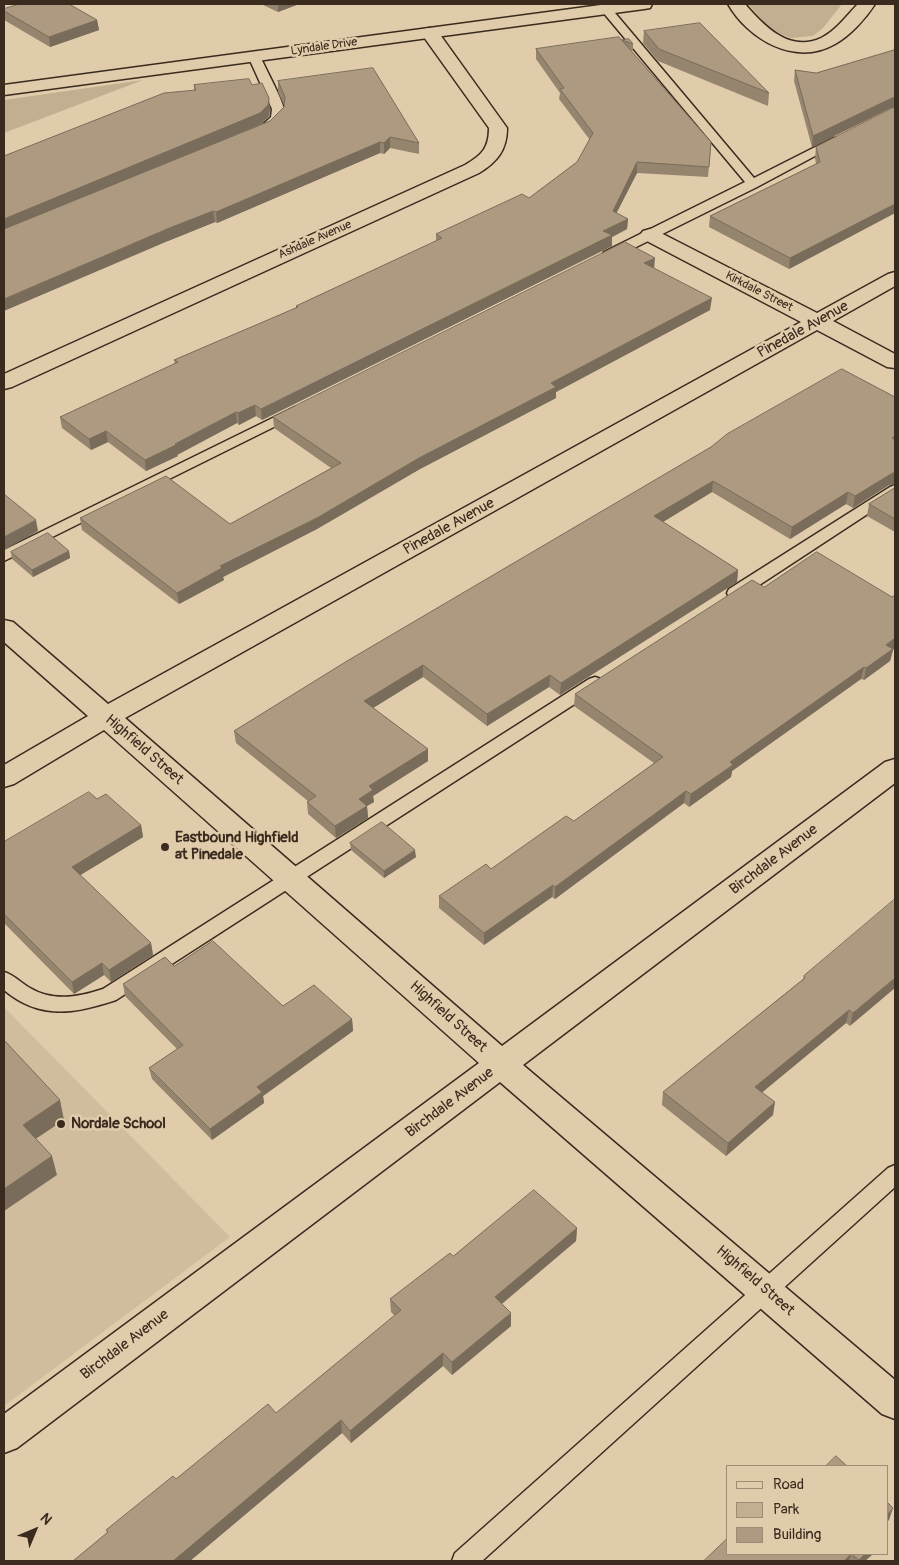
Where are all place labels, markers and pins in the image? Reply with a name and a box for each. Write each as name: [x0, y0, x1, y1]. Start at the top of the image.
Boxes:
place label: Eastbound Highfield at Pinedale: [175, 829, 299, 864]
marker: Eastbound Highfield at Pinedale: [159, 841, 171, 853]
place label: Nordale School: [71, 1115, 166, 1133]
marker: Nordale School: [55, 1118, 67, 1130]

